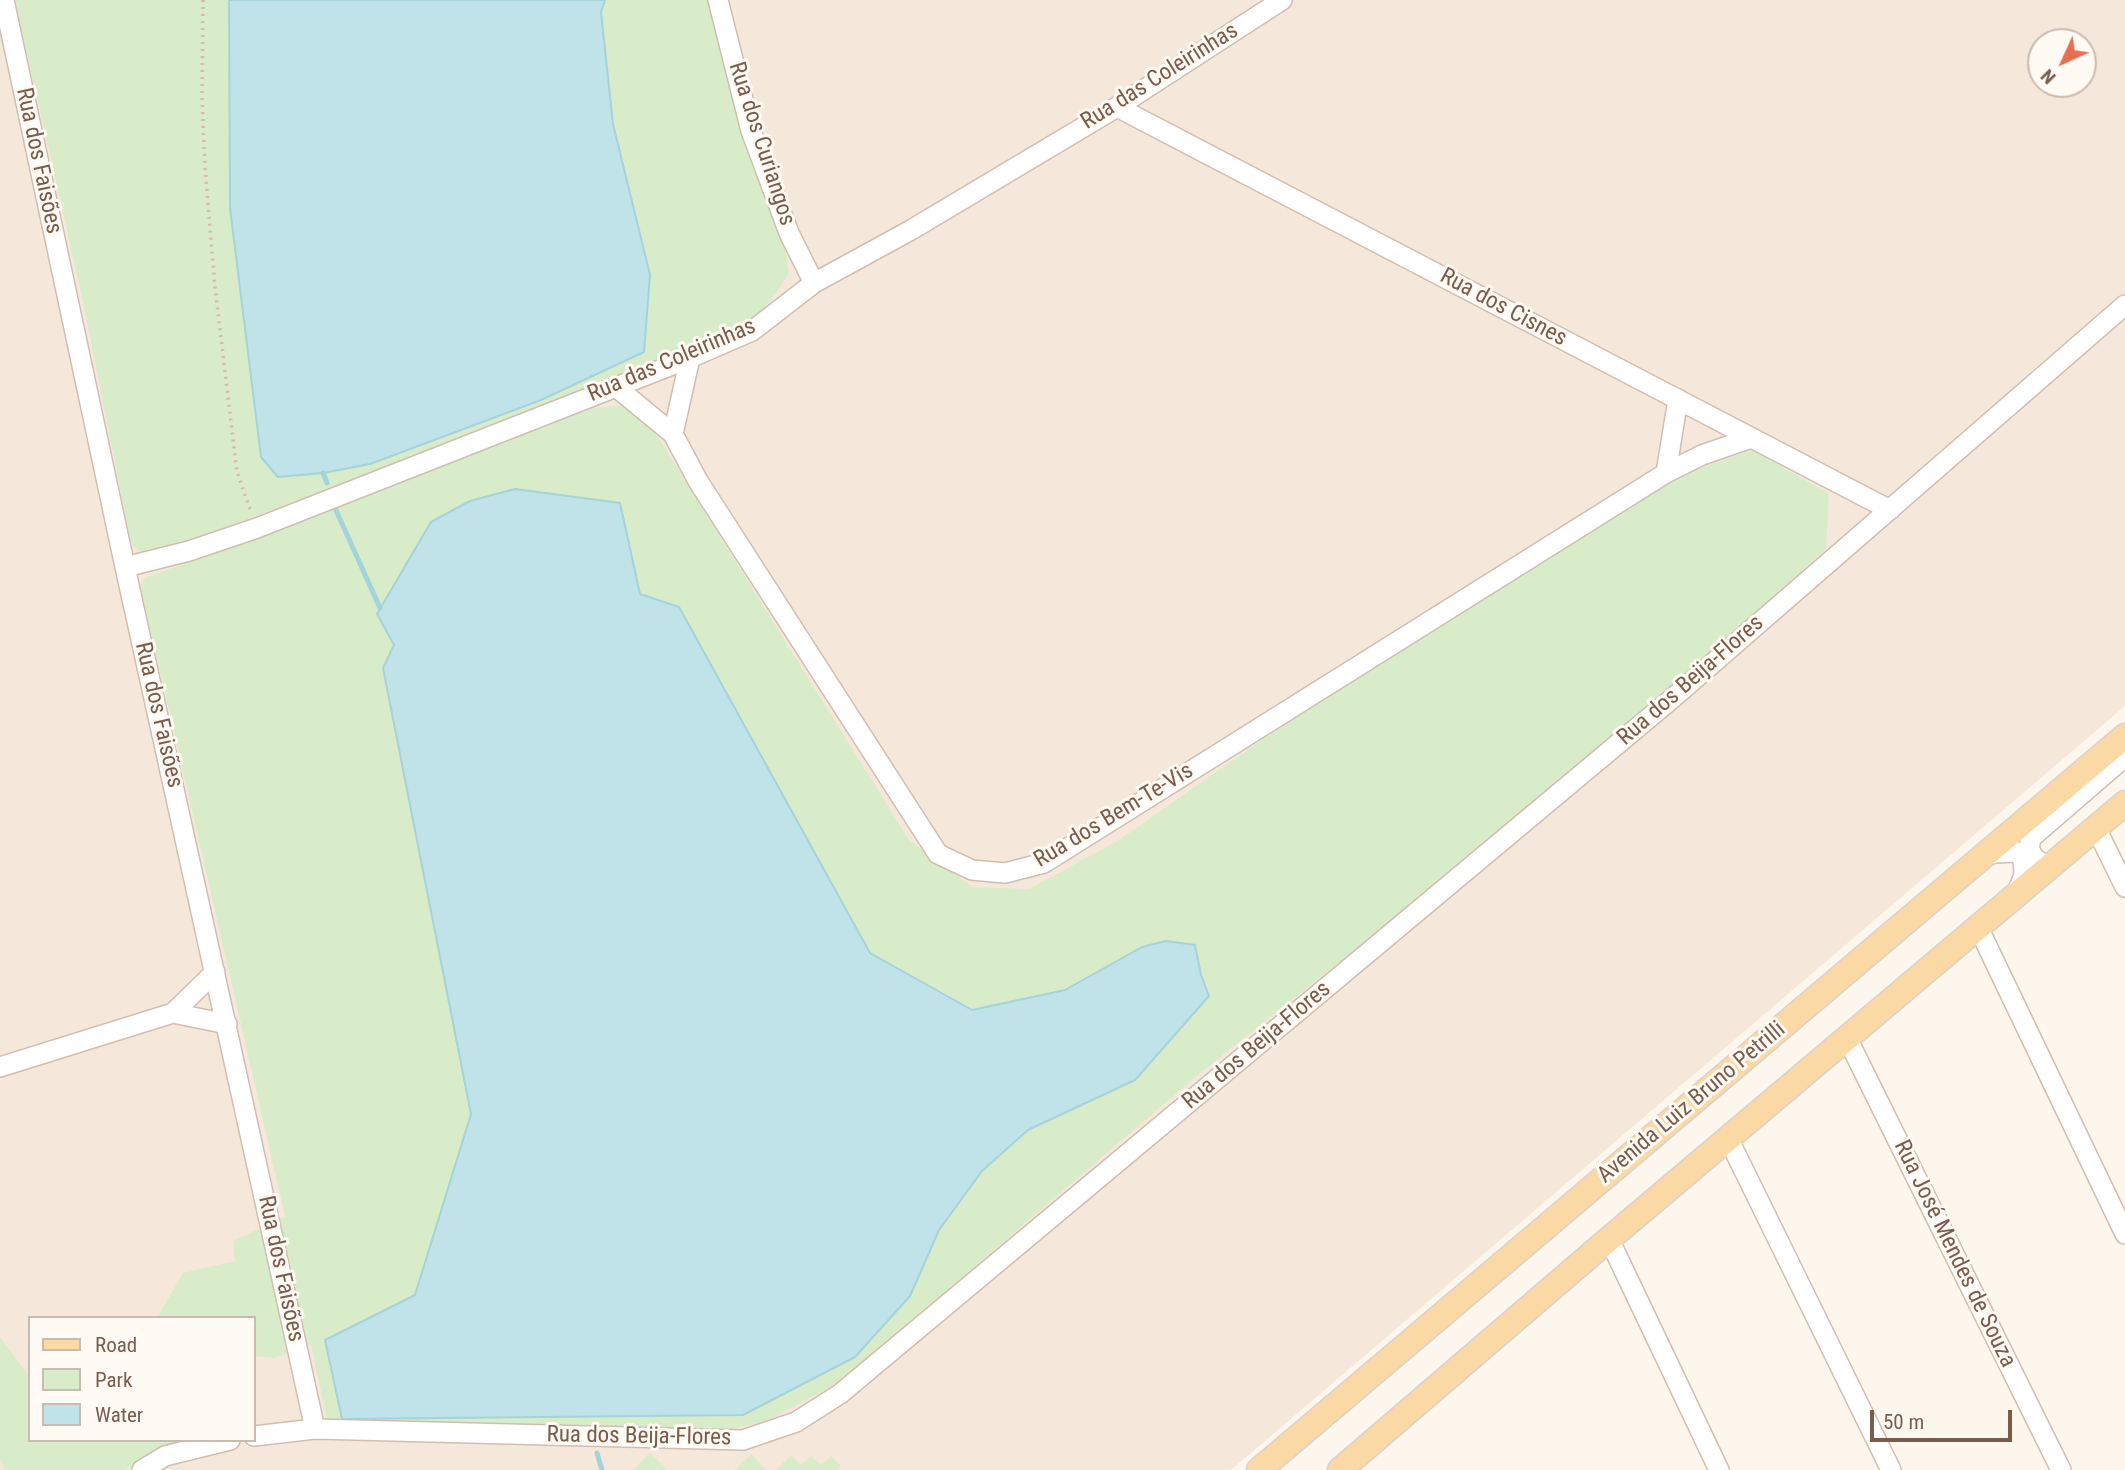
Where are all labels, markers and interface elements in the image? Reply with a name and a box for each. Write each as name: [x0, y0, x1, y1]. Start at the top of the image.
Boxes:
street label: Rua das Coleirinhas: [1076, 18, 1244, 136]
north arrow: [2027, 28, 2097, 98]
street label: Rua dos Curiangos: [722, 59, 800, 229]
text: N: [2036, 65, 2060, 89]
street label: Rua dos Faisões: [9, 85, 67, 237]
street label: Rua dos Cisnes: [1435, 263, 1571, 353]
street label: Rua das Coleirinhas: [584, 313, 760, 409]
street label: Rua dos Beija-Flores: [1612, 610, 1770, 752]
street label: Rua dos Faisões: [128, 639, 188, 791]
street label: Rua dos Bem-Te-Vis: [1029, 758, 1199, 874]
street label: Rua dos Beija-Flores: [1177, 976, 1337, 1116]
street label: Avenida Luiz Bruno Petrilli: [1593, 1016, 1791, 1190]
street label: Rua José Mendes de Souza: [1887, 1136, 2021, 1372]
street label: Rua dos Faisões: [251, 1193, 309, 1345]
legend: [28, 1316, 256, 1442]
text: Road: [95, 1333, 137, 1357]
text: Park: [95, 1368, 132, 1392]
scale bar: [1873, 1396, 2015, 1440]
text: Water: [95, 1403, 143, 1427]
text: 50 m: [1883, 1410, 1924, 1434]
street label: Rua dos Beija-Flores: [546, 1422, 732, 1452]

